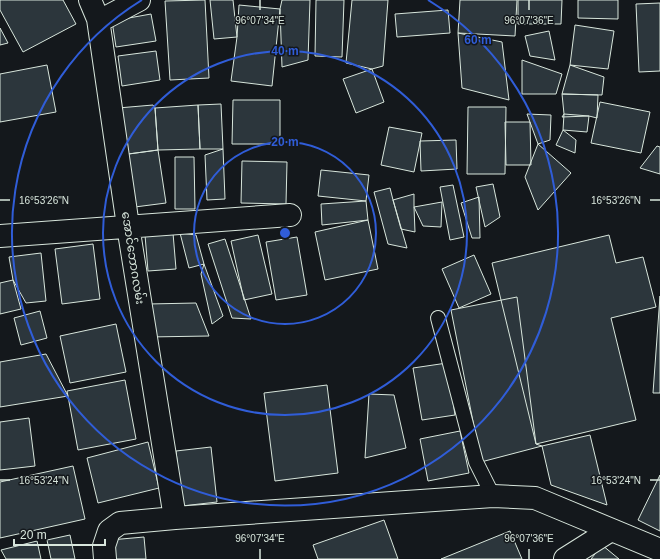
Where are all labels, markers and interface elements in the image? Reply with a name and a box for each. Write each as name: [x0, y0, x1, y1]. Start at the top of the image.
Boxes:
text: 96°07'34"E: [235, 15, 285, 26]
text: 96°07'36"E: [504, 15, 554, 26]
text: 60 m: [464, 33, 492, 47]
text: 40 m: [271, 44, 299, 58]
text: 20 m: [271, 135, 299, 149]
text: 16°53'26"N: [19, 195, 69, 206]
text: 16°53'26"N: [591, 195, 641, 206]
street label: အောင်ဘောဂလမ်း: [119, 210, 149, 305]
centre of rings: [278, 226, 292, 240]
text: 16°53'24"N: [19, 475, 69, 486]
text: 16°53'24"N: [591, 475, 641, 486]
scale bar: [14, 521, 105, 547]
text: 20 m: [20, 528, 47, 542]
text: 96°07'34"E: [235, 533, 285, 544]
text: 96°07'36"E: [504, 533, 554, 544]

